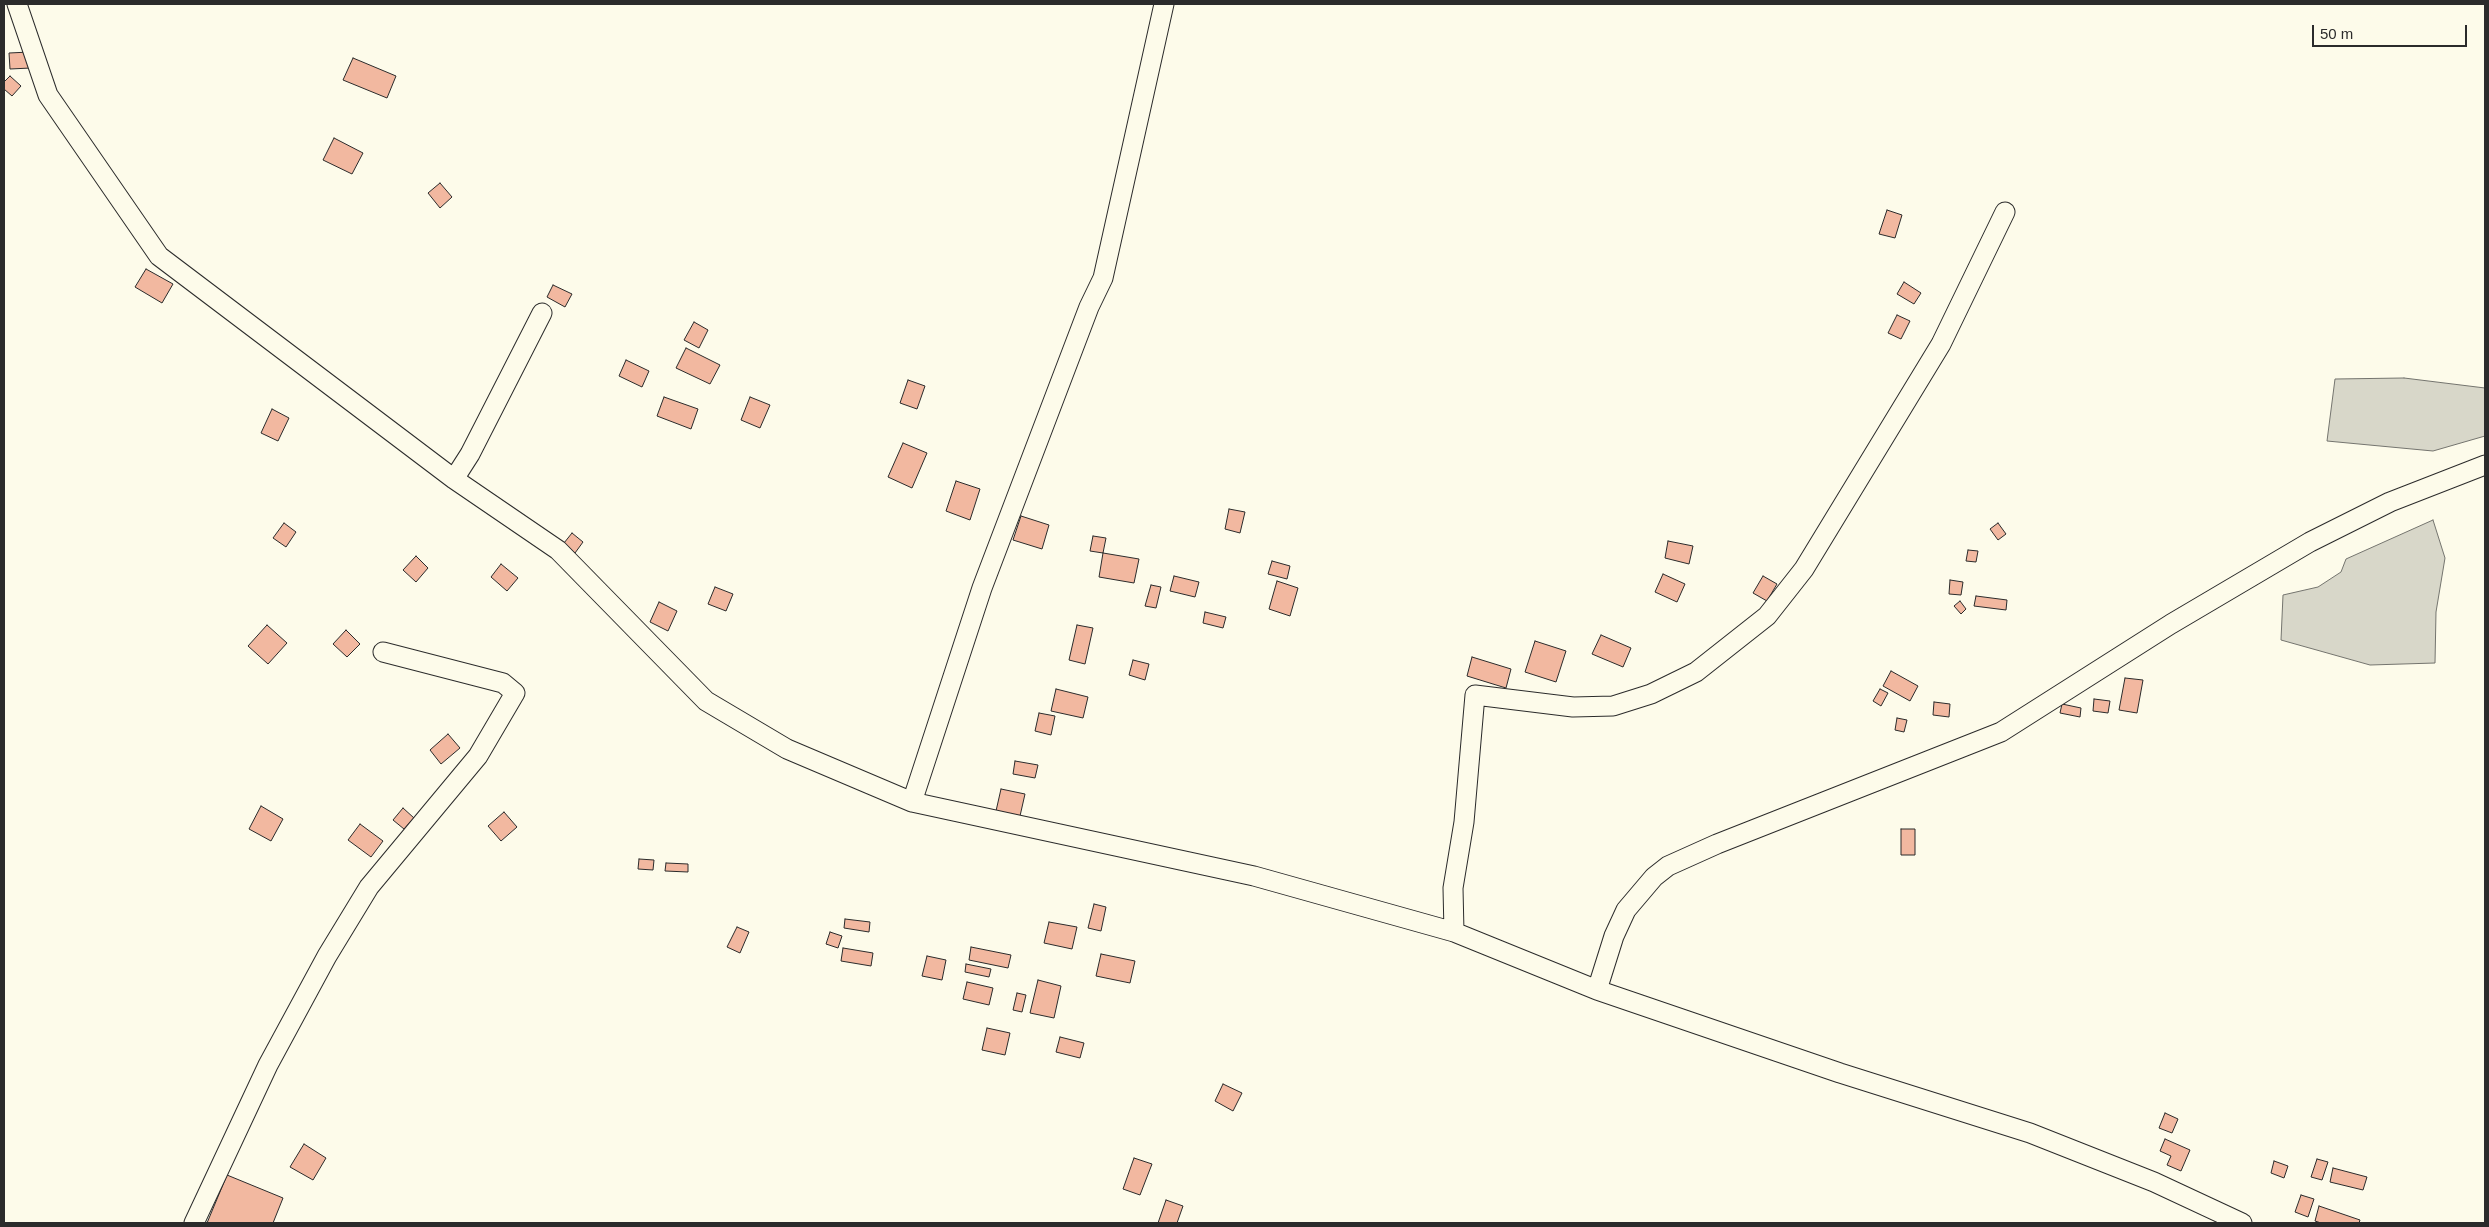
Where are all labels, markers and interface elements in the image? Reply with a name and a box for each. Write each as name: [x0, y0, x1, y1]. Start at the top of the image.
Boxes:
scale bar: [2314, 15, 2469, 47]
text: 50 m: [2320, 25, 2353, 42]

